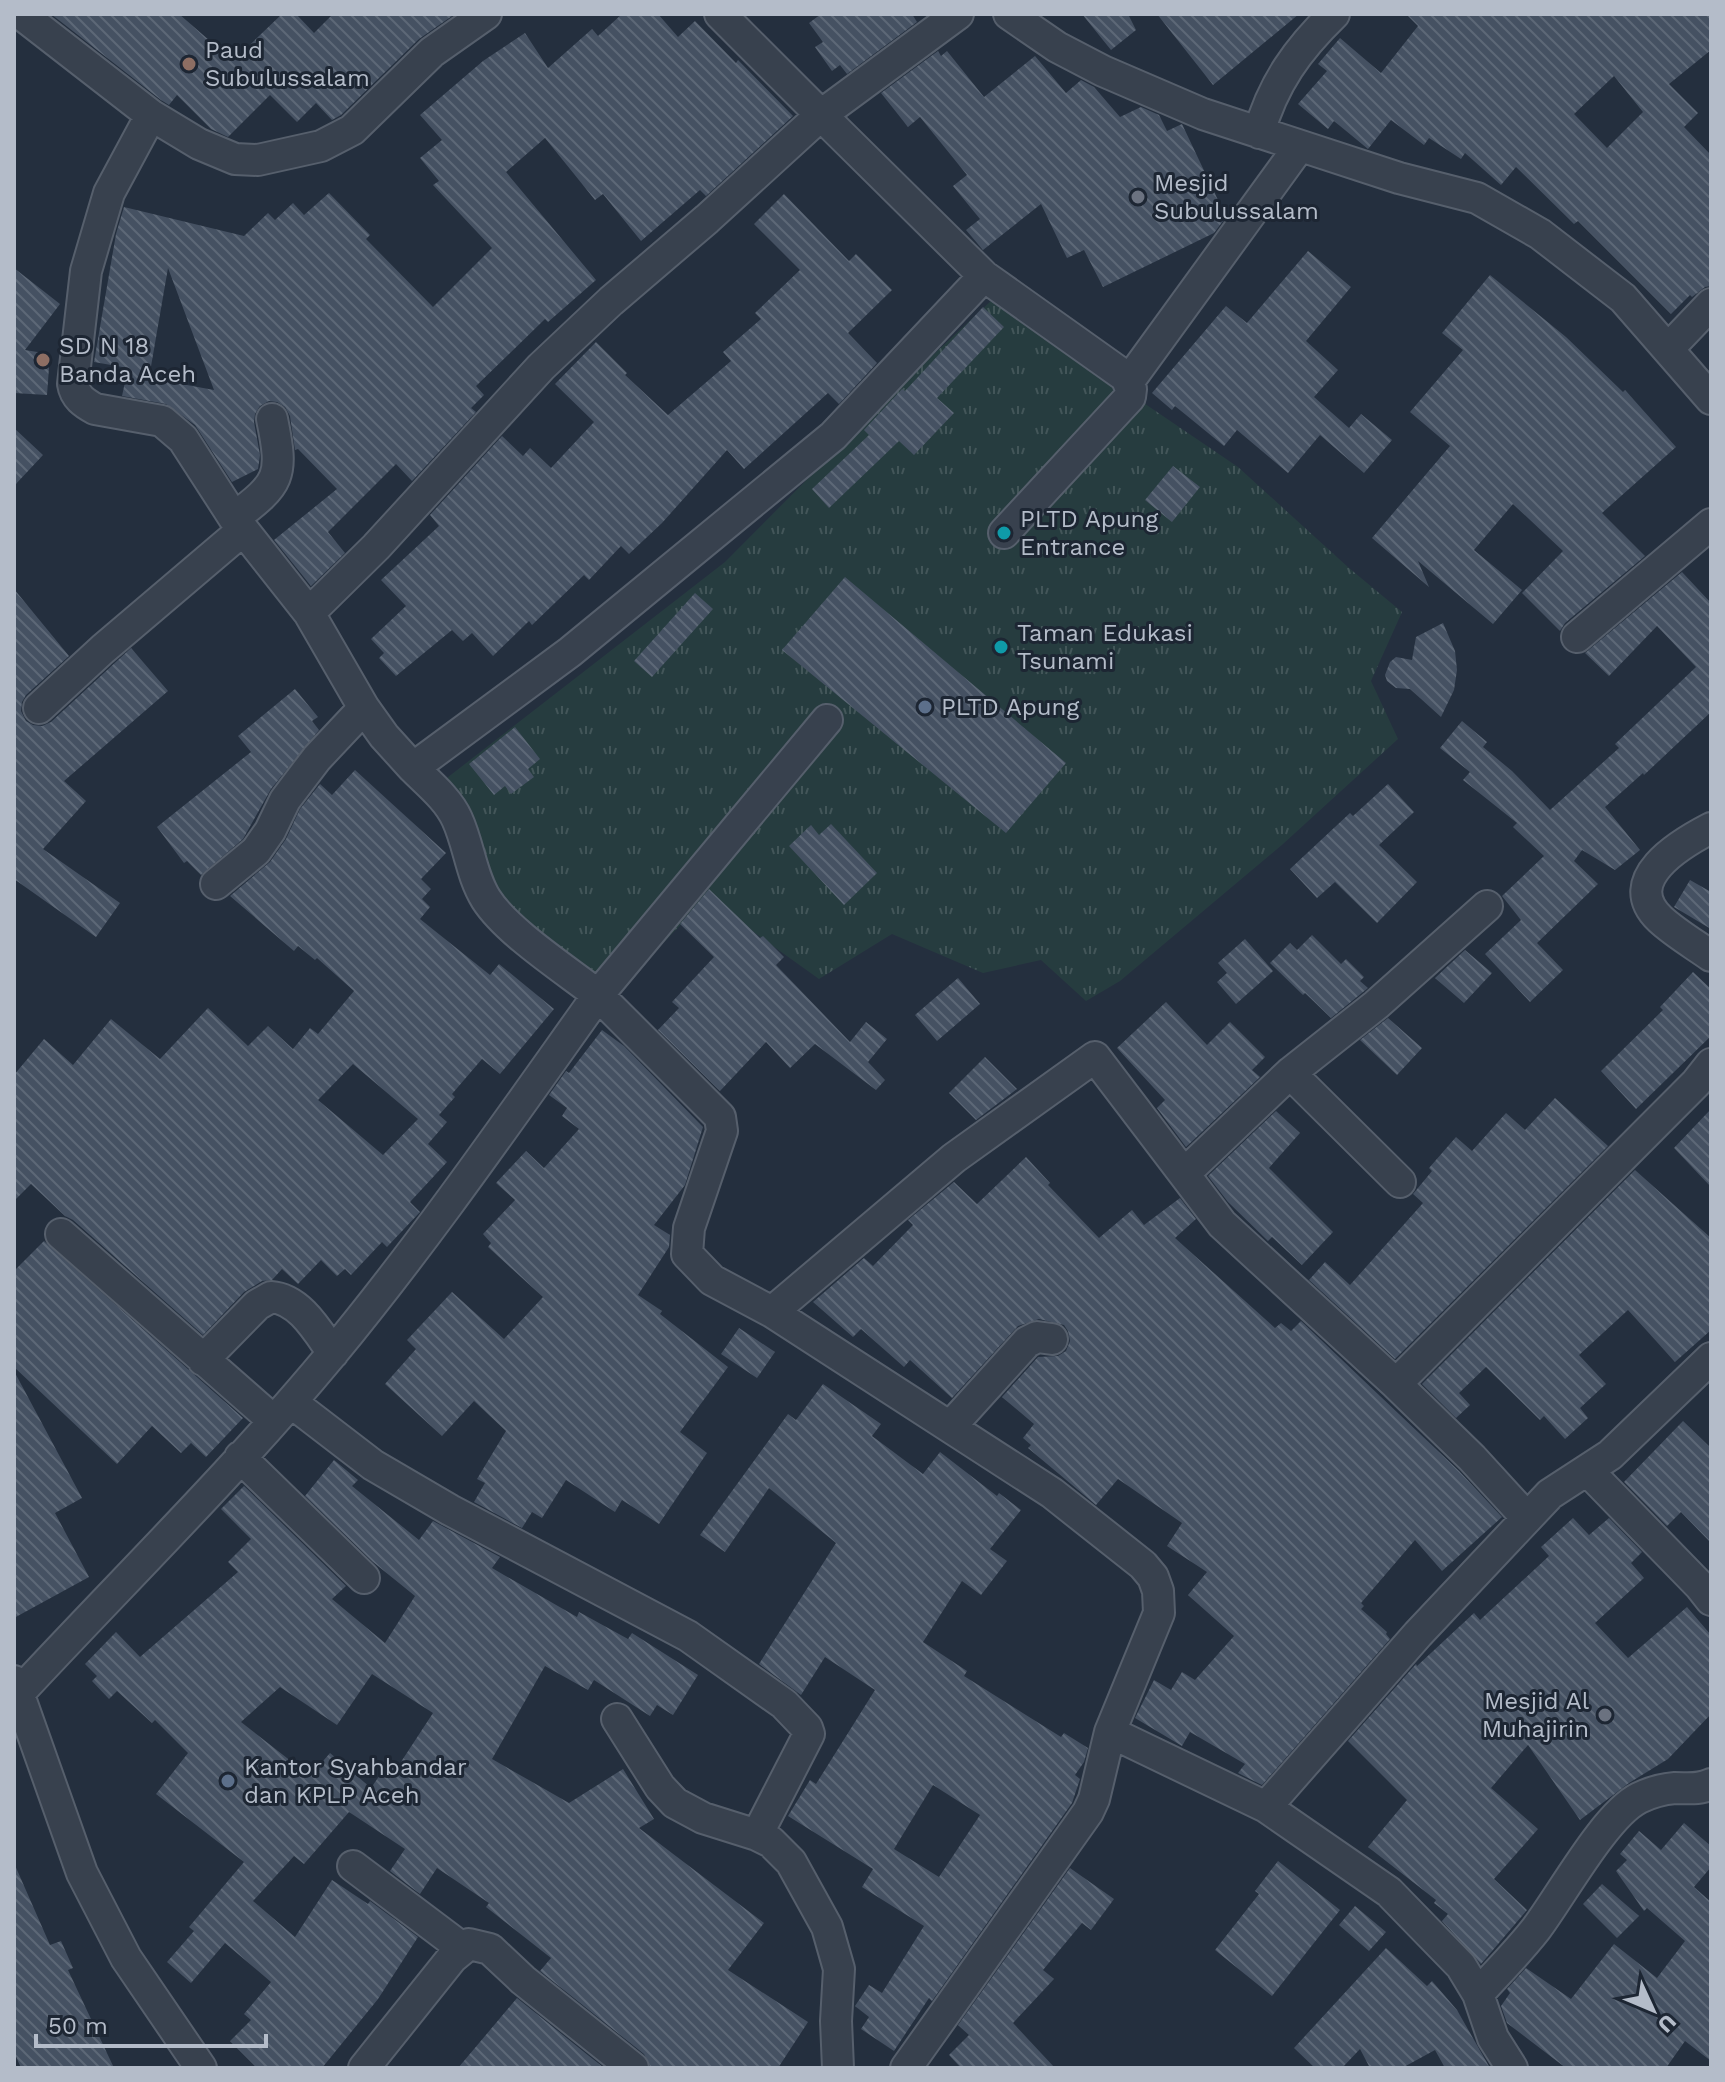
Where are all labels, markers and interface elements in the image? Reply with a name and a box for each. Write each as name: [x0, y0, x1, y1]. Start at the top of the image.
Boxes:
place label: Paud Subulussalam: [205, 36, 370, 92]
marker: Paud Subulussalam: [180, 55, 198, 73]
place label: Mesjid Subulussalam: [1154, 169, 1319, 225]
marker: Mesjid Subulussalam: [1129, 188, 1147, 206]
place label: SD N 18 Banda Aceh: [59, 332, 196, 388]
marker: SD N 18 Banda Aceh: [34, 351, 52, 369]
place label: PLTD Apung Entrance: [1020, 505, 1158, 561]
marker: PLTD Apung Entrance: [995, 524, 1013, 542]
place label: Taman Edukasi Tsunami: [1017, 619, 1193, 675]
marker: Taman Edukasi Tsunami: [992, 638, 1010, 656]
place label: PLTD Apung: [941, 693, 1079, 721]
marker: PLTD Apung: [916, 698, 934, 716]
place label: Mesjid Al Muhajirin: [1482, 1687, 1590, 1743]
marker: Mesjid Al Muhajirin: [1596, 1706, 1614, 1724]
place label: Kantor Syahbandar dan KPLP Aceh: [244, 1753, 467, 1809]
marker: Kantor Syahbandar dan KPLP Aceh: [219, 1772, 237, 1790]
north arrow: [1613, 1970, 1693, 2050]
scale bar: [36, 1998, 266, 2048]
text: U: [1653, 2009, 1681, 2038]
text: 50 m: [48, 2012, 108, 2040]

